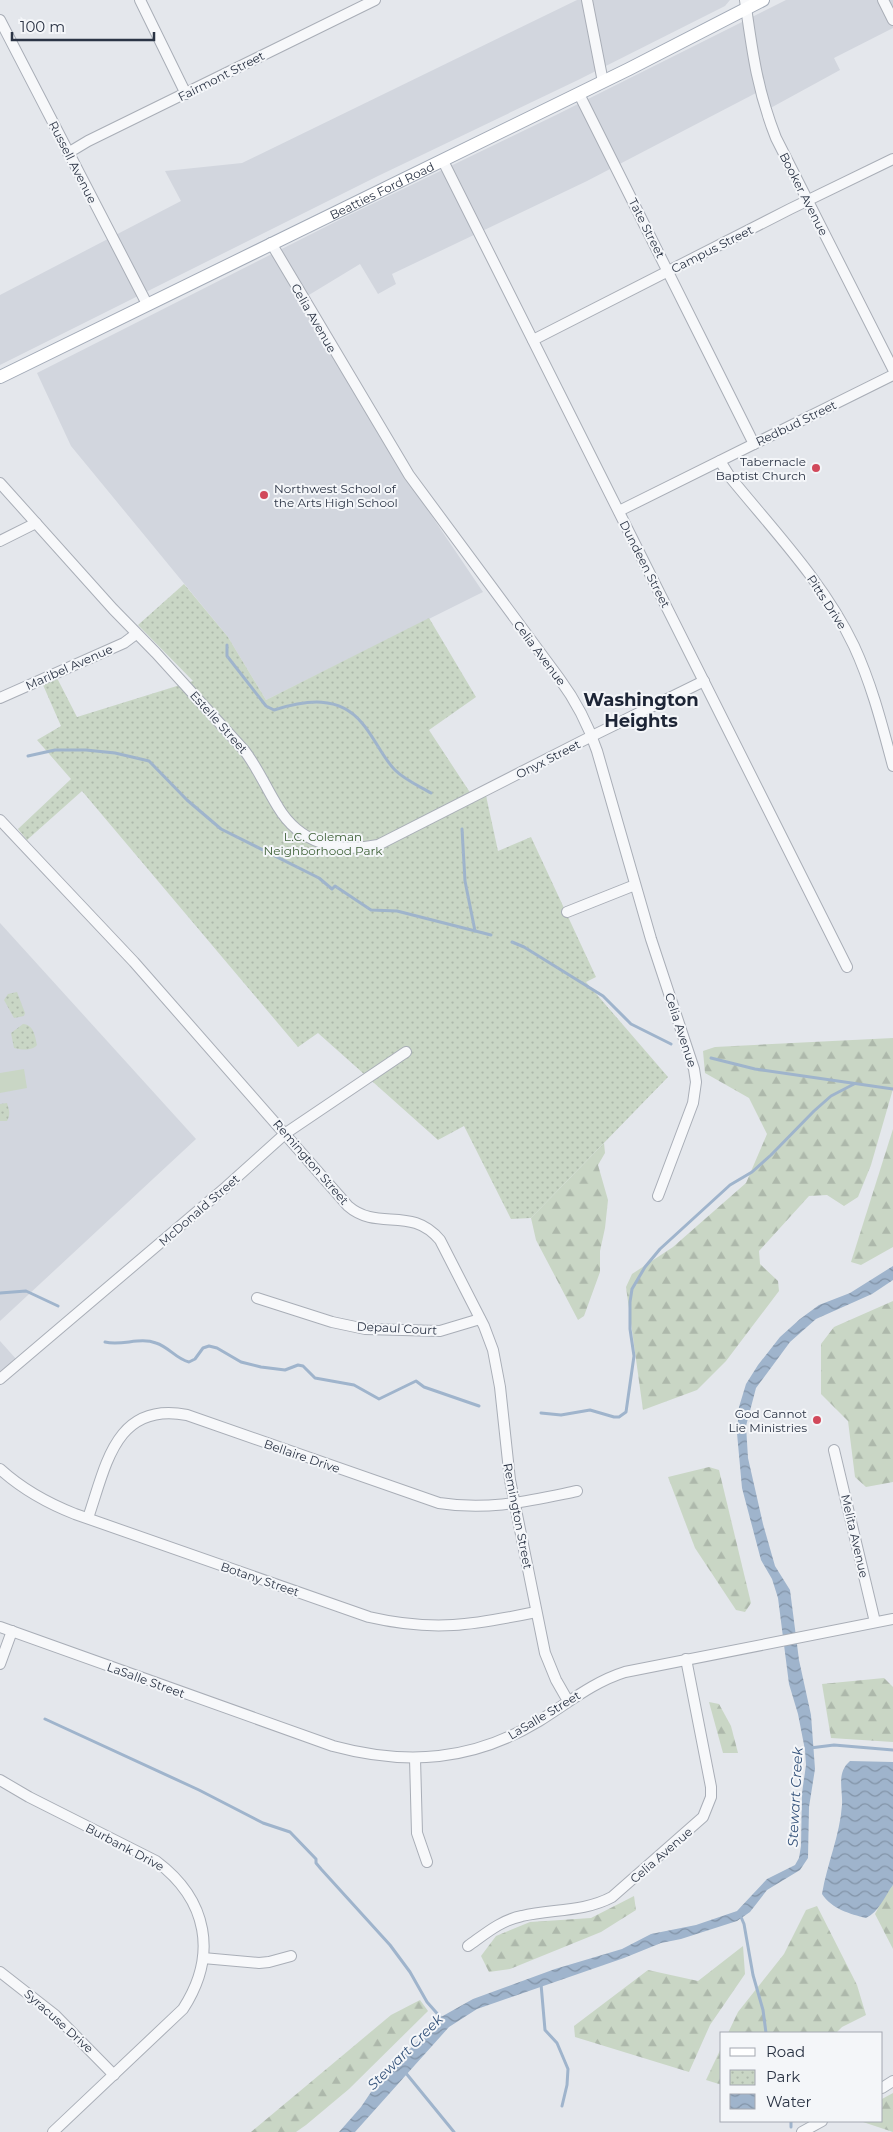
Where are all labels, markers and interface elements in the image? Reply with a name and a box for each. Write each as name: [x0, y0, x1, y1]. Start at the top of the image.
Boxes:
scale bar: [12, 10, 155, 42]
text: 100 m: [20, 17, 65, 36]
street label: Fairmont Street: [175, 48, 267, 104]
street label: Russell Avenue: [46, 118, 100, 206]
street label: Booker Avenue: [777, 150, 831, 238]
street label: Beatties Ford Road: [327, 158, 436, 222]
street label: Tate Street: [626, 196, 668, 260]
street label: Campus Street: [669, 222, 755, 276]
street label: Celia Avenue: [288, 281, 340, 355]
street label: Redbud Street: [753, 397, 839, 449]
place label: Tabernacle Baptist Church: [716, 454, 806, 483]
marker: Tabernacle Baptist Church: [810, 462, 822, 474]
place label: Northwest School of the Arts High School: [274, 481, 398, 510]
marker: Northwest School of the Arts High School: [258, 489, 270, 501]
street label: Dundeen Street: [616, 518, 674, 610]
street label: Pitts Drive: [804, 572, 850, 632]
street label: Celia Avenue: [511, 618, 569, 688]
street label: Maribel Avenue: [23, 641, 115, 693]
street label: Estelle Street: [187, 688, 251, 756]
district label: Washington Heights: [583, 689, 699, 732]
street label: Onyx Street: [513, 736, 583, 782]
park label: L.C. Coleman Neighborhood Park: [264, 829, 383, 858]
street label: Celia Avenue: [662, 991, 700, 1069]
street label: Remington Street: [270, 1116, 352, 1208]
street label: McDonald Street: [156, 1171, 242, 1249]
street label: Depaul Court: [356, 1318, 438, 1338]
place label: God Cannot Lie Ministries: [729, 1406, 807, 1435]
marker: God Cannot Lie Ministries: [811, 1414, 823, 1426]
street label: Bellaire Drive: [262, 1436, 342, 1476]
street label: Remington Street: [500, 1462, 536, 1571]
street label: Melita Avenue: [838, 1493, 872, 1579]
street label: Botany Street: [219, 1559, 301, 1599]
street label: LaSalle Street: [105, 1659, 187, 1701]
street label: LaSalle Street: [505, 1687, 583, 1742]
water label: Stewart Creek: [783, 1746, 807, 1847]
street label: Burbank Drive: [83, 1820, 167, 1874]
street label: Celia Avenue: [627, 1824, 695, 1886]
street label: Syracuse Drive: [21, 1986, 97, 2056]
water label: Stewart Creek: [363, 2010, 447, 2094]
legend: [720, 2032, 883, 2122]
text: Road: [766, 2042, 805, 2061]
text: Park: [766, 2067, 800, 2086]
text: Water: [766, 2092, 812, 2111]

